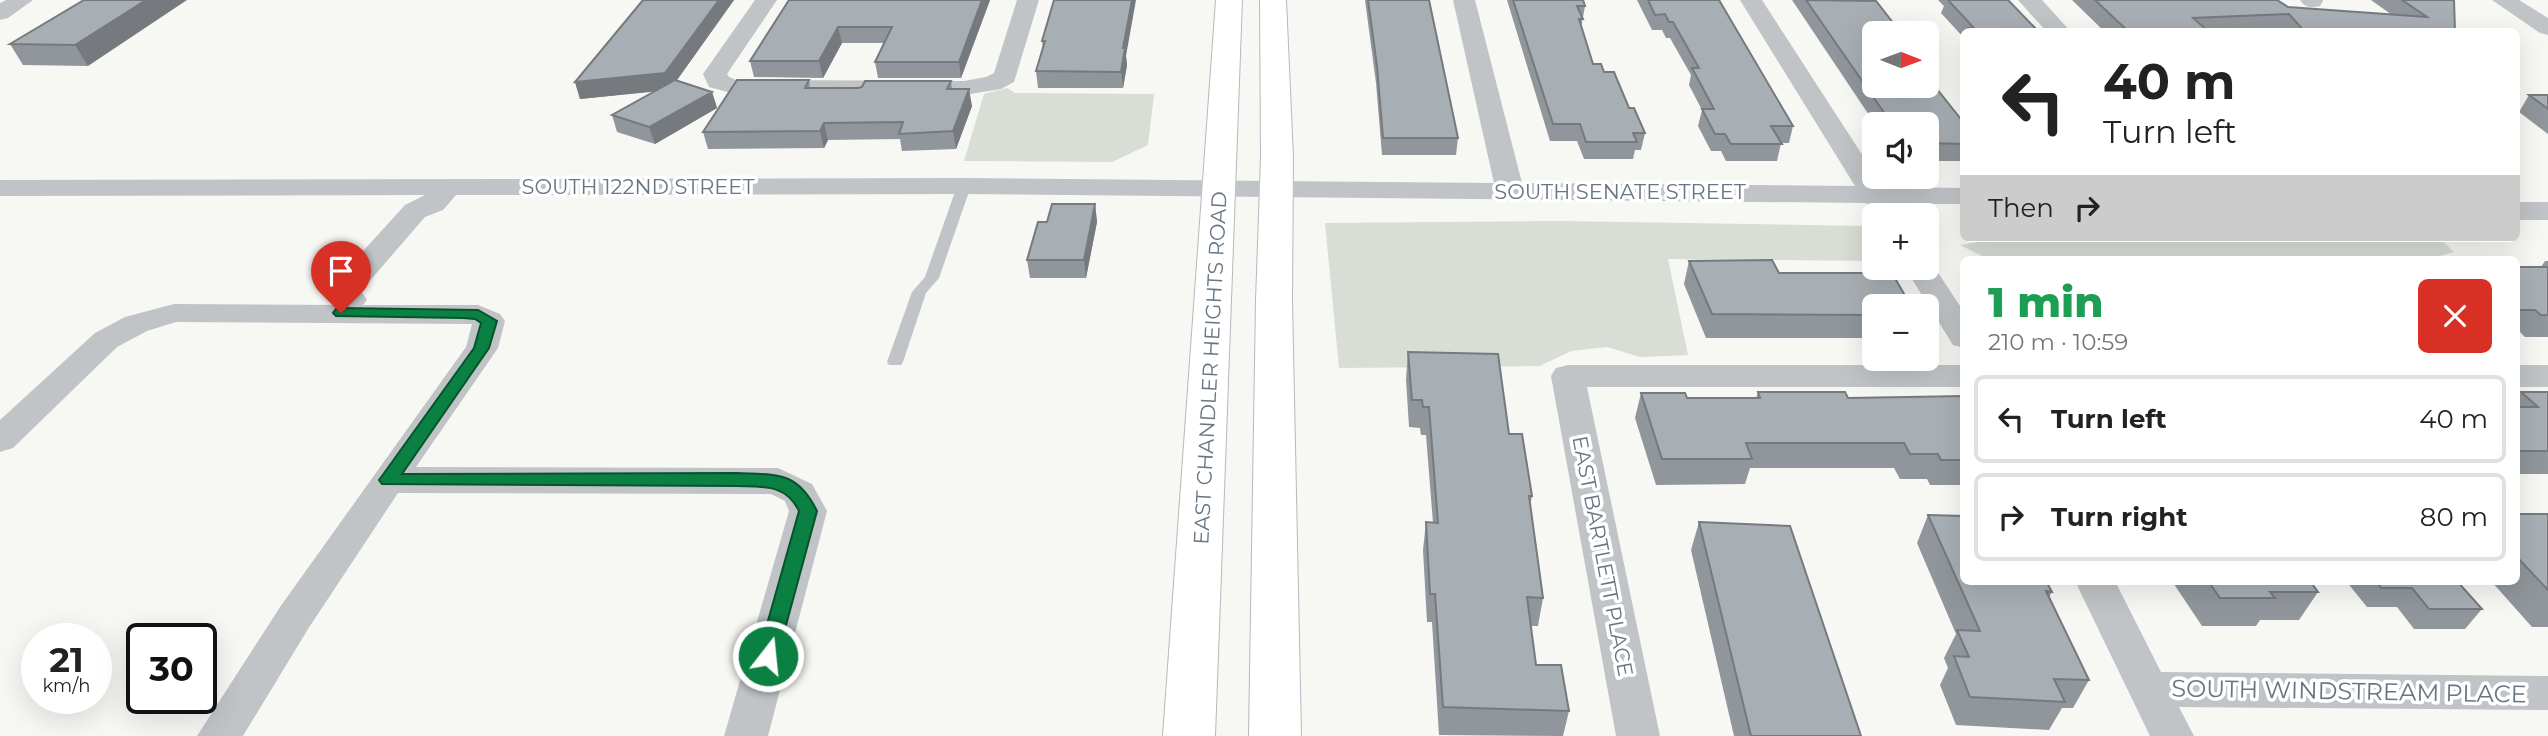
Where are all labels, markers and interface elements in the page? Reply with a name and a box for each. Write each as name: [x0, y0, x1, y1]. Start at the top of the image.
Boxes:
north arrow: [1862, 21, 1939, 98]
map controls: [1862, 21, 1939, 371]
text: 40 m: [2103, 52, 2235, 111]
icon: left: [1988, 56, 2079, 147]
button: sound: [1862, 112, 1939, 189]
text: Turn left: [2103, 112, 2237, 151]
street label: SOUTH 122ND STREET: [522, 174, 754, 199]
street label: SOUTH SENATE STREET: [1494, 179, 1746, 204]
icon: right: [2068, 189, 2106, 227]
street label: EAST CHANDLER HEIGHTS ROAD: [1188, 191, 1232, 545]
text: Then: [1988, 192, 2054, 224]
button: +: [1862, 203, 1939, 280]
pin: [311, 241, 371, 313]
icon: arrive: [322, 252, 360, 290]
text: 1 min: [1988, 276, 2104, 328]
button: close: [2418, 279, 2492, 353]
button: −: [1862, 294, 1939, 371]
text: 210 m · 10:59: [1988, 328, 2128, 356]
icon: left: [1992, 400, 2030, 438]
text: Turn left: [2051, 403, 2167, 435]
text: 40 m: [2419, 403, 2488, 435]
street label: EAST BARTLETT PLACE: [1567, 434, 1639, 678]
icon: right: [1992, 498, 2030, 536]
text: Turn right: [2051, 501, 2187, 533]
text: 80 m: [2420, 501, 2488, 533]
position arrow: [731, 619, 805, 693]
speed limit sign: 30: [126, 623, 217, 714]
text: 21: [49, 638, 84, 681]
street label: SOUTH WINDSTREAM PLACE: [2171, 673, 2527, 709]
text: km/h: [42, 675, 91, 697]

